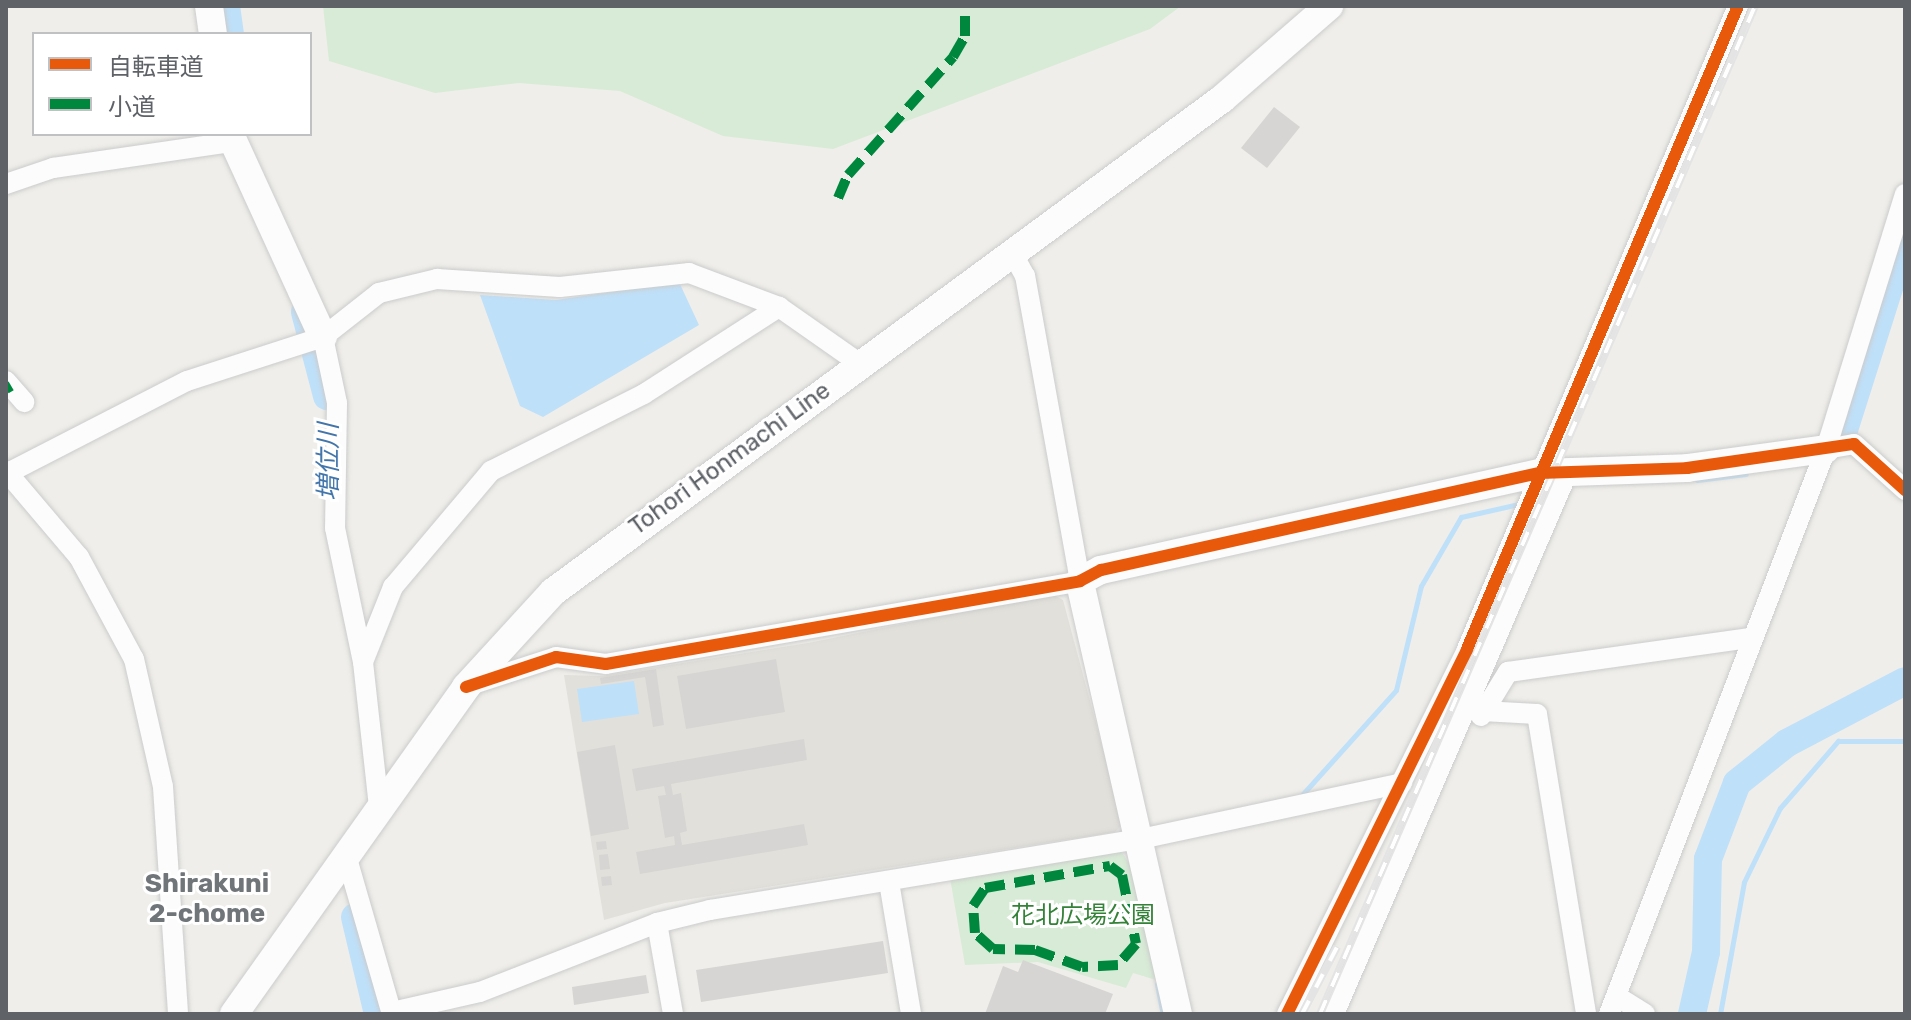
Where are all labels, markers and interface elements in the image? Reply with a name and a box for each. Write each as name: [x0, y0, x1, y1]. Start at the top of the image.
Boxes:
legend: [32, 32, 312, 136]
text: 自転車道: [108, 53, 204, 81]
text: 小道: [108, 93, 156, 121]
street label: Tohori Honmachi Line: [624, 376, 836, 542]
water label: 増位川: [313, 423, 345, 501]
district label: Shirakuni 2-chome: [145, 868, 269, 930]
park label: 花北広場公園: [1011, 902, 1155, 930]

